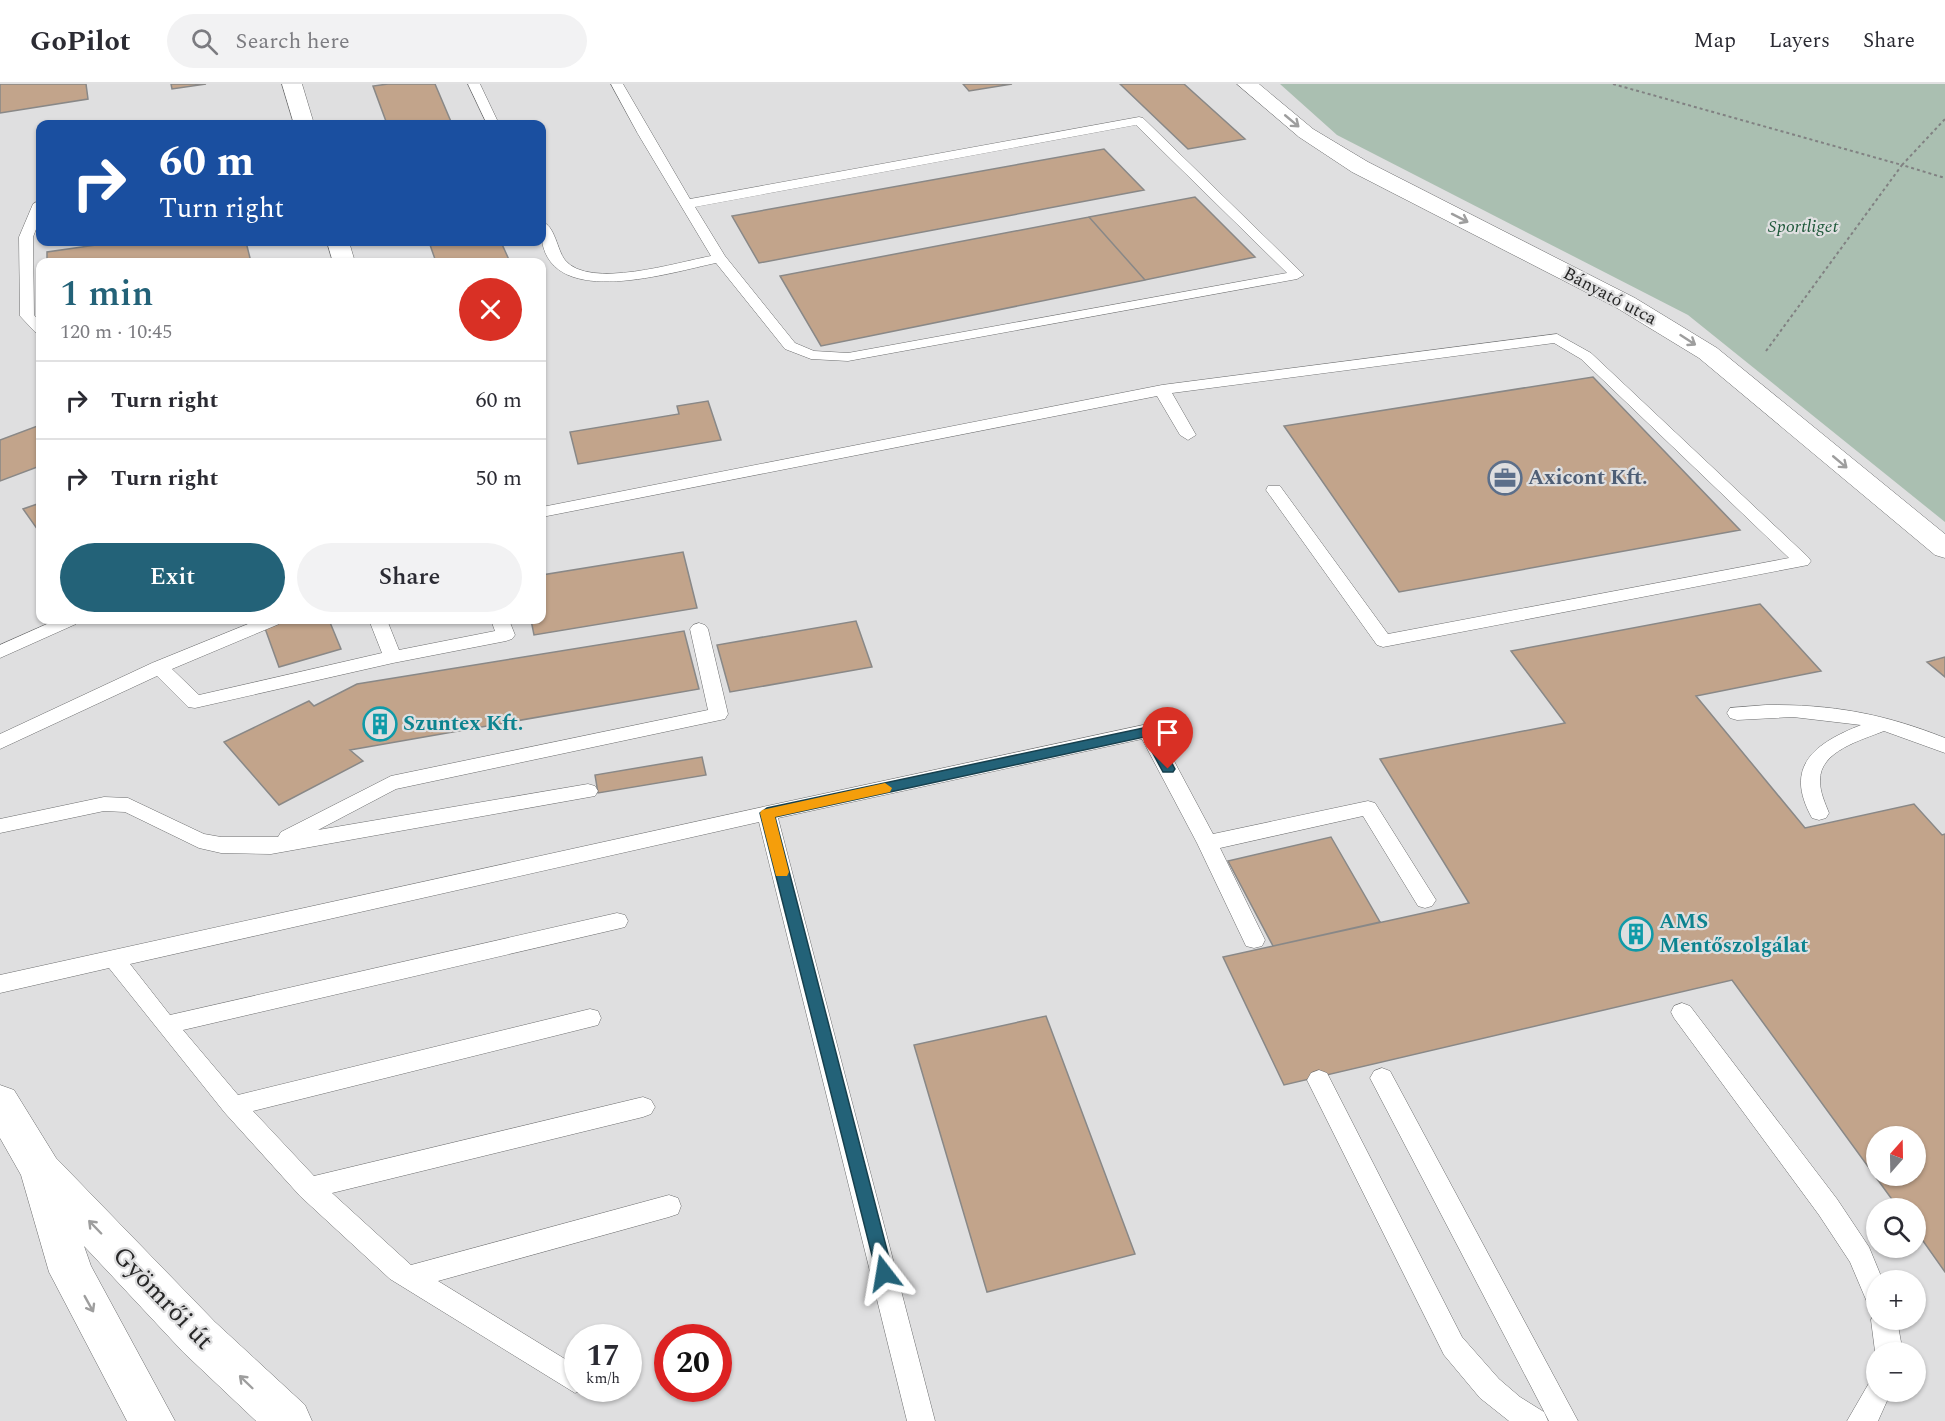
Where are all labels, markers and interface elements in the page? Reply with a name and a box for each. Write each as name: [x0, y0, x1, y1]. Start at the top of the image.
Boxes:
search box: [167, 14, 587, 68]
text: GoPilot: [30, 20, 131, 63]
icon: search: [188, 25, 221, 58]
text: Search here: [236, 25, 350, 58]
text: Map: [1694, 25, 1736, 57]
text: Layers: [1769, 25, 1830, 57]
text: Share: [1863, 25, 1915, 57]
one-way arrow: [1284, 115, 1300, 128]
text: 60 m: [159, 131, 254, 194]
icon: right: [60, 144, 138, 222]
text: Turn right: [159, 188, 284, 230]
one-way arrow: [1451, 213, 1469, 225]
park label: Sportliget: [1768, 213, 1838, 240]
street label: Bányató utca: [1558, 260, 1662, 332]
text: 1 min: [60, 267, 153, 322]
button: close: [459, 278, 522, 341]
text: 120 m · 10:45: [60, 317, 172, 347]
one-way arrow: [1679, 334, 1696, 346]
icon: right: [60, 384, 93, 417]
text: Turn right: [111, 384, 218, 417]
text: 60 m: [476, 384, 522, 417]
one-way arrow: [1832, 455, 1847, 469]
office icon: Axicont Kft.: [1487, 460, 1523, 496]
icon: right: [60, 462, 93, 495]
text: Turn right: [111, 462, 218, 495]
text: 50 m: [476, 462, 522, 495]
place label: Axicont Kft.: [1528, 462, 1648, 494]
button: Exit: [60, 543, 285, 612]
button: Share: [297, 543, 522, 612]
building icon: Szuntex Kft.: [362, 706, 398, 742]
pin: [1142, 707, 1193, 769]
place label: Szuntex Kft.: [403, 708, 523, 740]
icon: arrive: [1151, 716, 1184, 749]
place label: AMS Mentőszolgálat: [1659, 906, 1808, 962]
building icon: AMS Mentőszolgálat: [1618, 916, 1654, 952]
north arrow: [1866, 1126, 1926, 1186]
map controls: [1866, 1126, 1926, 1402]
button: search: [1866, 1198, 1926, 1258]
one-way arrow: [87, 1220, 102, 1235]
street label: Gyömrői út: [103, 1237, 223, 1359]
position arrow: [852, 1241, 916, 1305]
button: +: [1866, 1270, 1926, 1330]
one-way arrow: [83, 1295, 95, 1312]
speed limit sign: 20: [654, 1324, 732, 1402]
text: 17: [586, 1333, 620, 1379]
button: −: [1866, 1342, 1926, 1402]
text: km/h: [586, 1367, 620, 1390]
one-way arrow: [238, 1374, 253, 1389]

